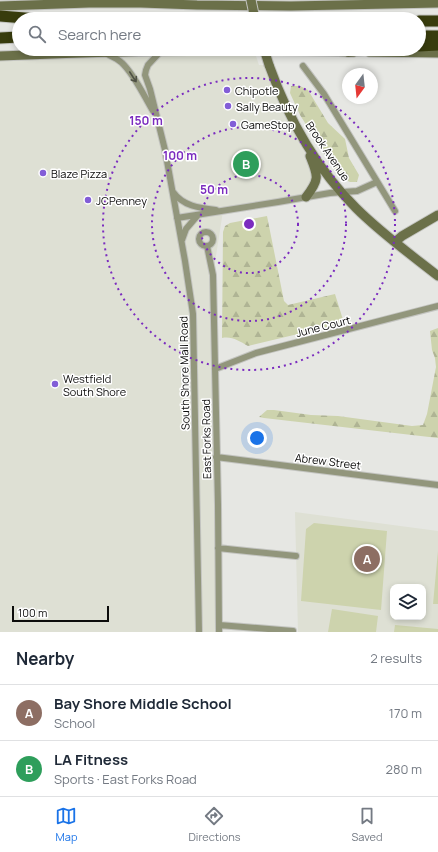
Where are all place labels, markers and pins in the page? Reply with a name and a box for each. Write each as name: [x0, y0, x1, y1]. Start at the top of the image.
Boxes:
place label: Chipotle: [235, 83, 279, 98]
marker: Chipotle: [222, 85, 232, 95]
place label: Sally Beauty: [236, 99, 298, 114]
marker: Sally Beauty: [223, 101, 233, 111]
place label: GameStop: [241, 117, 295, 132]
marker: GameStop: [228, 119, 238, 129]
pin: B: [233, 149, 259, 179]
place label: Blaze Pizza: [51, 166, 107, 181]
marker: Blaze Pizza: [38, 168, 48, 178]
place label: JCPenney: [96, 193, 147, 208]
marker: JCPenney: [83, 195, 93, 205]
centre of rings: [242, 217, 256, 231]
place label: Westfield South Shore: [63, 371, 127, 399]
marker: Westfield South Shore: [50, 379, 60, 389]
pin: A: [354, 544, 380, 574]

